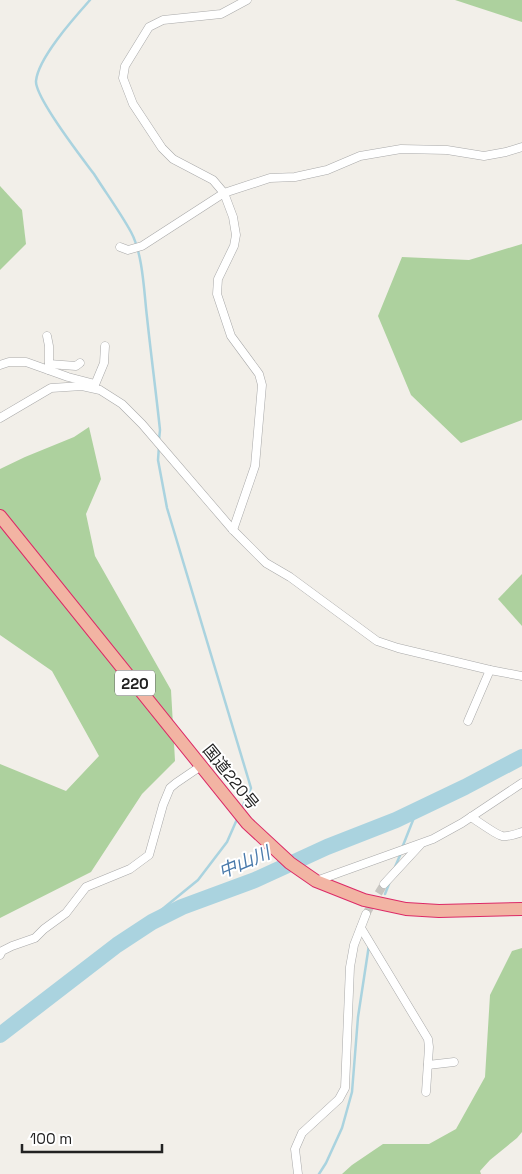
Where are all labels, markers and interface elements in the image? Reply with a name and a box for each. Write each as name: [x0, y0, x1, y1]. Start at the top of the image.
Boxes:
road number: 220: [115, 670, 155, 696]
street label: 国道220号: [198, 740, 264, 814]
water label: 中山川: [215, 840, 275, 883]
scale bar: [22, 1122, 162, 1154]
text: 100 m: [30, 1129, 72, 1148]

